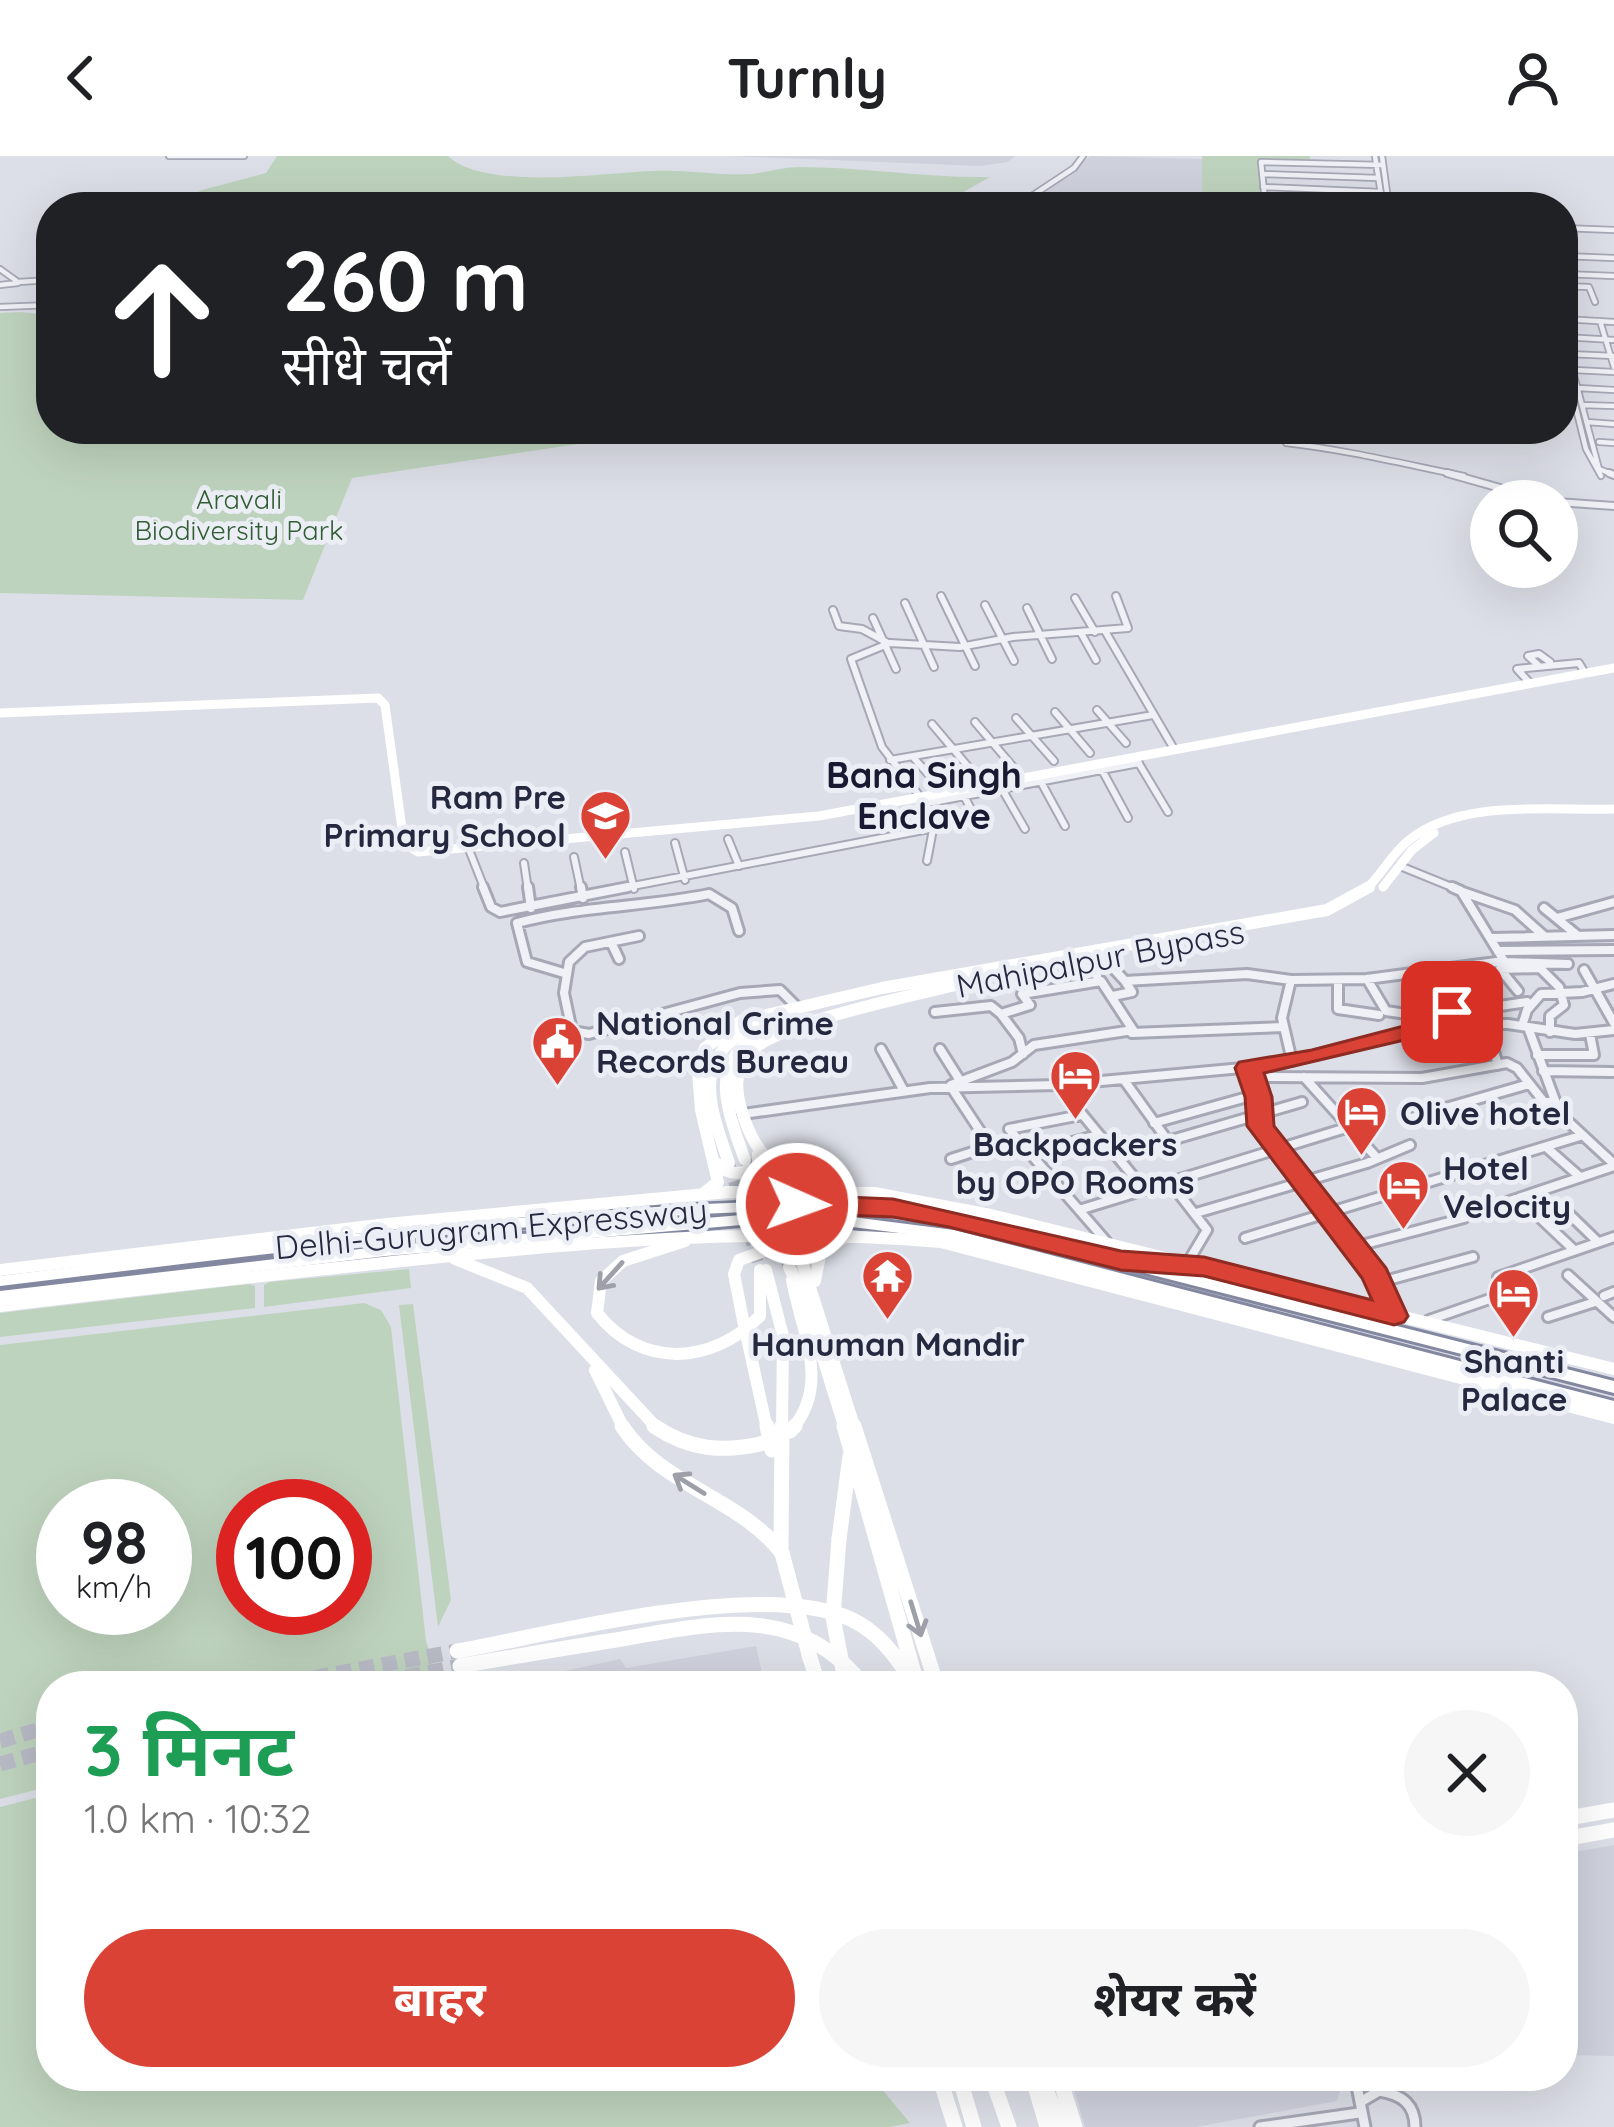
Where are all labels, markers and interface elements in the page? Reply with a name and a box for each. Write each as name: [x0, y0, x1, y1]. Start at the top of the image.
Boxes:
text: Turnly: [727, 44, 887, 112]
icon: back: [48, 45, 114, 111]
icon: person: [1500, 45, 1566, 111]
text: 260 m: [282, 227, 529, 332]
icon: ahead: [84, 240, 240, 396]
text: सीधे चलें: [282, 331, 451, 399]
map controls: [1470, 480, 1578, 588]
button: search: [1470, 480, 1578, 588]
park label: Aravali Biodiversity Park: [134, 482, 344, 547]
district label: Bana Singh Enclave: [826, 752, 1022, 838]
place label: Ram Pre Primary School: [324, 776, 566, 855]
school or university icon: Ram Pre Primary School: [577, 787, 633, 861]
street label: Mahipalpur Bypass: [953, 910, 1247, 1006]
pin: [1401, 961, 1503, 1063]
icon: arrive: [1419, 979, 1485, 1045]
place label: National Crime Records Bureau: [596, 1002, 849, 1081]
public building icon: National Crime Records Bureau: [529, 1013, 585, 1087]
hotel icon: Backpackers by OPO Rooms: [1047, 1048, 1103, 1122]
hotel icon: Olive hotel: [1333, 1084, 1389, 1158]
place label: Olive hotel: [1400, 1092, 1570, 1133]
place label: Backpackers by OPO Rooms: [956, 1123, 1194, 1202]
position arrow: [734, 1141, 860, 1267]
place label: Hotel Velocity: [1443, 1147, 1571, 1226]
hotel icon: Hotel Velocity: [1376, 1158, 1432, 1232]
street label: Delhi-Gurugram Expressway: [273, 1189, 709, 1267]
temple icon: Hanuman Mandir: [860, 1248, 916, 1322]
one-way arrow: [596, 1260, 624, 1291]
hotel icon: Shanti Palace: [1486, 1265, 1542, 1339]
place label: Hanuman Mandir: [751, 1323, 1025, 1364]
place label: Shanti Palace: [1461, 1340, 1567, 1419]
one-way arrow: [673, 1472, 707, 1497]
speed limit sign: 100: [216, 1479, 372, 1635]
text: 98: [81, 1504, 147, 1579]
text: km/h: [76, 1568, 152, 1606]
one-way arrow: [907, 1599, 929, 1637]
text: 3 मिनट: [84, 1704, 294, 1794]
button: close: [1404, 1710, 1530, 1836]
text: 1.0 km · 10:32: [84, 1794, 312, 1843]
button: बाहर: [84, 1929, 795, 2067]
button: शेयर करें: [819, 1929, 1530, 2067]

